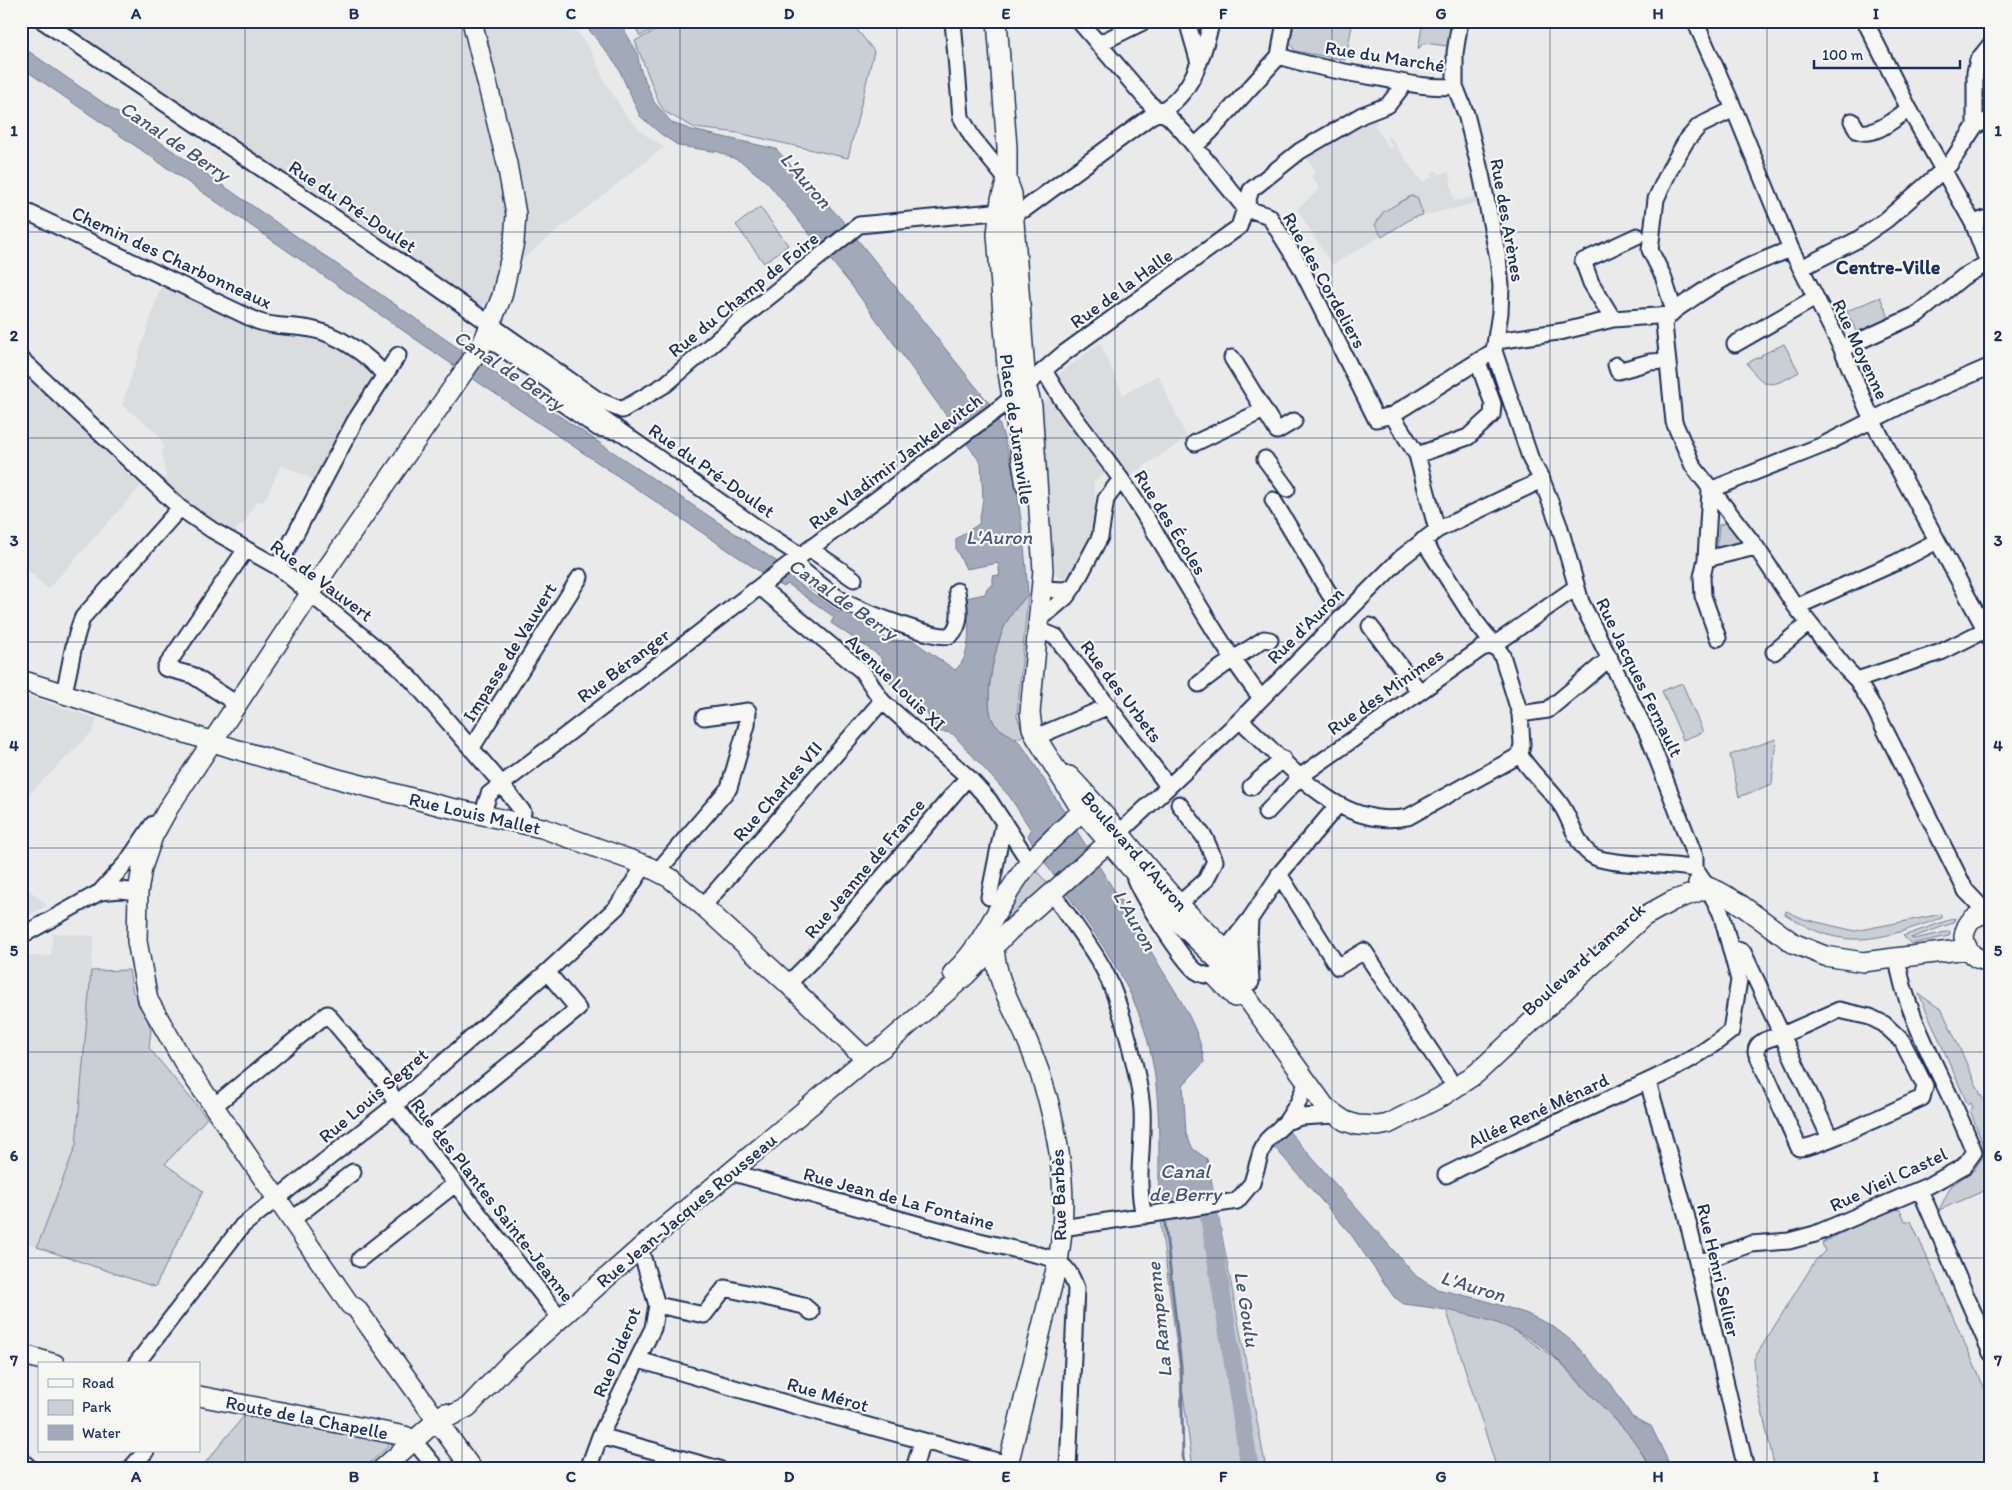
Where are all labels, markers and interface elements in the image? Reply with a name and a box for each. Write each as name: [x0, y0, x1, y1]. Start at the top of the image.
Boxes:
text: A: [130, 4, 142, 23]
text: B: [349, 4, 360, 23]
text: C: [566, 4, 577, 23]
text: D: [784, 4, 795, 23]
text: E: [1002, 4, 1011, 23]
text: F: [1219, 4, 1228, 23]
text: G: [1435, 4, 1447, 23]
text: H: [1652, 4, 1664, 23]
text: I: [1873, 4, 1879, 23]
street label: Rue du Marché: [1323, 36, 1446, 77]
scale bar: [1814, 38, 1961, 70]
text: 100 m: [1822, 46, 1864, 64]
water label: Canal de Berry: [116, 96, 236, 188]
text: 1: [10, 121, 18, 140]
text: 1: [1994, 121, 2002, 140]
water label: L'Auron: [775, 147, 837, 213]
street label: Rue du Pré-Doulet: [284, 155, 421, 258]
street label: Rue des Arènes: [1485, 157, 1530, 283]
street label: Chemin des Charbonneaux: [68, 201, 276, 314]
street label: Rue des Cordeliers: [1278, 208, 1371, 352]
street label: Rue du Champ de Foire: [663, 227, 823, 362]
street label: Rue de la Halle: [1066, 243, 1177, 333]
district label: Centre-Ville: [1836, 255, 1941, 279]
street label: Rue Moyenne: [1827, 295, 1894, 403]
water label: Canal de Berry: [450, 325, 570, 417]
text: 2: [10, 326, 19, 345]
text: 2: [1994, 326, 2003, 345]
street label: Place de Juranville: [995, 352, 1038, 506]
street label: Rue Vladimir Jankelevitch: [804, 388, 987, 534]
street label: Rue du Pré-Doulet: [644, 418, 779, 523]
street label: Rue des Écoles: [1129, 465, 1212, 579]
water label: L'Auron: [966, 525, 1032, 549]
text: 3: [10, 531, 19, 550]
text: 3: [1994, 531, 2003, 550]
street label: Rue de Vauvert: [266, 534, 378, 626]
water label: Canal de Berry: [784, 553, 904, 647]
street label: Impasse de Vauvert: [457, 579, 561, 726]
street label: Rue d'Auron: [1262, 582, 1349, 669]
street label: Rue Jacques Fernault: [1591, 594, 1688, 761]
street label: Rue Béranger: [572, 623, 675, 708]
street label: Avenue Louis XI: [841, 629, 950, 736]
street label: Rue des Urbets: [1076, 636, 1168, 747]
street label: Rue des Minimes: [1323, 643, 1448, 740]
text: 4: [9, 736, 19, 755]
text: 4: [1993, 736, 2003, 755]
street label: Rue Charles VII: [728, 737, 827, 846]
street label: Boulevard d'Auron: [1076, 786, 1193, 916]
street label: Rue Louis Mallet: [407, 787, 543, 840]
street label: Rue Jeanne de France: [799, 793, 930, 943]
water label: L'Auron: [1108, 885, 1162, 955]
street label: Boulevard Lamarck: [1517, 898, 1650, 1021]
text: 5: [10, 941, 19, 960]
text: 5: [1994, 941, 2003, 960]
street label: Rue Louis Segret: [314, 1043, 433, 1148]
street label: Allée René Ménard: [1464, 1068, 1613, 1153]
street label: Rue des Plantes Sainte-Jeanne: [406, 1094, 579, 1307]
street label: Rue Jean-Jacques Rousseau: [591, 1128, 782, 1293]
street label: Rue Vieil Castel: [1826, 1142, 1951, 1217]
text: 6: [10, 1146, 19, 1165]
text: 6: [1994, 1146, 2003, 1165]
street label: Rue Barbès: [1045, 1149, 1072, 1241]
water label: Canal de Berry: [1149, 1159, 1224, 1206]
street label: Rue Jean de La Fontaine: [801, 1162, 997, 1235]
street label: Rue Henri Sellier: [1692, 1201, 1745, 1340]
water label: La Rampenne: [1141, 1260, 1177, 1379]
water label: L'Auron: [1438, 1265, 1509, 1307]
water label: Le Goulu: [1229, 1270, 1265, 1349]
street label: Rue Diderot: [587, 1304, 646, 1401]
text: 7: [9, 1351, 18, 1370]
text: 7: [1993, 1351, 2002, 1370]
legend: [38, 1362, 200, 1452]
street label: Rue Mérot: [784, 1372, 871, 1417]
text: Road: [82, 1374, 115, 1392]
street label: Route de la Chapelle: [224, 1390, 390, 1445]
text: Park: [82, 1398, 112, 1416]
text: Water: [82, 1424, 121, 1442]
text: A: [130, 1467, 142, 1486]
text: B: [349, 1467, 360, 1486]
text: C: [566, 1467, 577, 1486]
text: D: [784, 1467, 795, 1486]
text: E: [1002, 1467, 1011, 1486]
text: F: [1219, 1467, 1228, 1486]
text: G: [1435, 1467, 1447, 1486]
text: H: [1652, 1467, 1664, 1486]
text: I: [1873, 1467, 1879, 1486]

